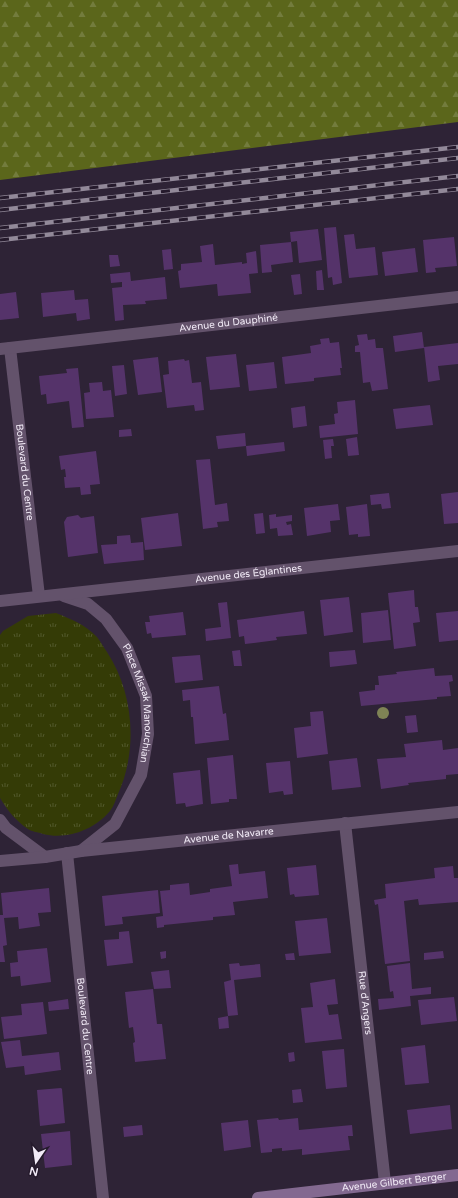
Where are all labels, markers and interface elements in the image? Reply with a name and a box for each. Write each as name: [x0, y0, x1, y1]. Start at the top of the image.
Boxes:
street label: Avenue du Dauphiné: [179, 311, 279, 335]
street label: Boulevard du Centre: [13, 423, 36, 522]
street label: Avenue des Églantines: [194, 562, 303, 586]
street label: Place Missak Manouchian: [120, 641, 154, 764]
street label: Avenue de Navarre: [183, 825, 275, 846]
street label: Rue d'Angers: [355, 970, 375, 1036]
street label: Boulevard du Centre: [74, 977, 96, 1075]
north arrow: [16, 1142, 56, 1182]
text: N: [28, 1164, 40, 1179]
street label: Avenue Gilbert Berger: [341, 1170, 447, 1194]

